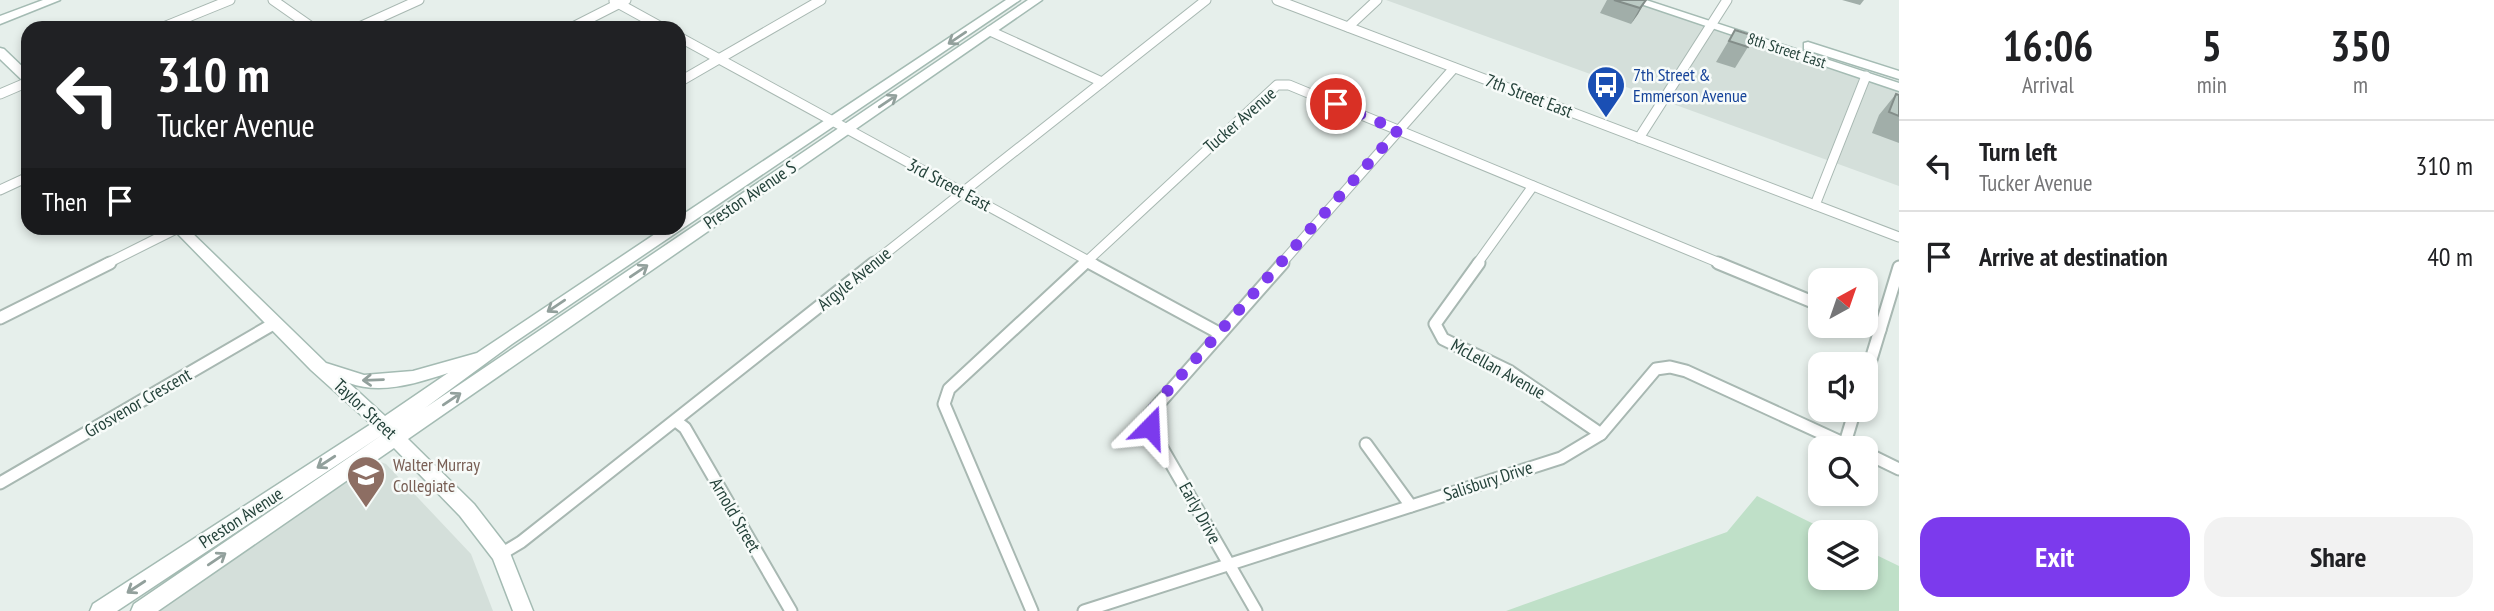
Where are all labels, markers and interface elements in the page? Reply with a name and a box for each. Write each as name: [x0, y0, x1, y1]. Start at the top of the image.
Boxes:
text: 16:06: [2002, 18, 2093, 73]
text: 5: [2202, 18, 2222, 73]
text: 350: [2330, 18, 2391, 73]
street label: 8th Street East: [1745, 28, 1829, 72]
one-way arrow: [948, 31, 967, 45]
text: 310 m: [157, 42, 270, 106]
icon: left: [42, 49, 133, 140]
place label: 7th Street & Emmerson Avenue: [1633, 63, 1747, 107]
bus stop icon: 7th Street & Emmerson Avenue: [1585, 64, 1627, 119]
street label: 7th Street East: [1482, 68, 1576, 123]
text: Arrival: [2022, 70, 2074, 99]
text: min: [2197, 70, 2227, 99]
text: m: [2353, 70, 2368, 99]
pin: [1306, 74, 1366, 134]
street label: Tucker Avenue: [1199, 82, 1281, 157]
icon: arrive: [1317, 85, 1355, 123]
one-way arrow: [878, 94, 897, 108]
text: Tucker Avenue: [157, 104, 315, 146]
text: Turn left: [1979, 135, 2057, 168]
icon: left: [1920, 147, 1958, 185]
text: 310 m: [2415, 149, 2473, 182]
street label: 3rd Street East: [903, 153, 995, 216]
street label: Preston Avenue S: [699, 155, 801, 234]
text: Tucker Avenue: [1979, 168, 2092, 197]
icon: arrive: [101, 182, 139, 220]
text: Then: [42, 185, 87, 218]
icon: arrive: [1920, 238, 1958, 276]
text: Arrive at destination: [1979, 240, 2168, 273]
text: 40 m: [2427, 240, 2473, 273]
street label: Argyle Avenue: [812, 242, 895, 315]
one-way arrow: [629, 264, 648, 278]
north arrow: [1808, 268, 1878, 338]
map controls: [1808, 268, 1878, 590]
one-way arrow: [547, 299, 566, 314]
street label: McLellan Avenue: [1447, 333, 1549, 404]
button: sound: [1808, 352, 1878, 422]
street label: Grosvenor Crescent: [80, 363, 195, 442]
street label: Taylor Street: [329, 373, 402, 444]
one-way arrow: [362, 374, 385, 387]
position arrow: [1113, 390, 1187, 464]
one-way arrow: [441, 392, 461, 406]
button: search: [1808, 436, 1878, 506]
place label: Walter Murray Collegiate: [393, 453, 480, 497]
school or university icon: Walter Murray Collegiate: [345, 454, 387, 509]
one-way arrow: [317, 455, 336, 469]
street label: Salisbury Drive: [1440, 455, 1535, 506]
street label: Arnold Street: [705, 473, 766, 556]
street label: Early Drive: [1174, 478, 1227, 548]
street label: Preston Avenue: [194, 482, 287, 553]
button: Exit: [1920, 517, 2190, 597]
button: Share: [2204, 517, 2473, 597]
button: layers: [1808, 520, 1878, 590]
one-way arrow: [207, 552, 226, 566]
one-way arrow: [127, 580, 146, 595]

